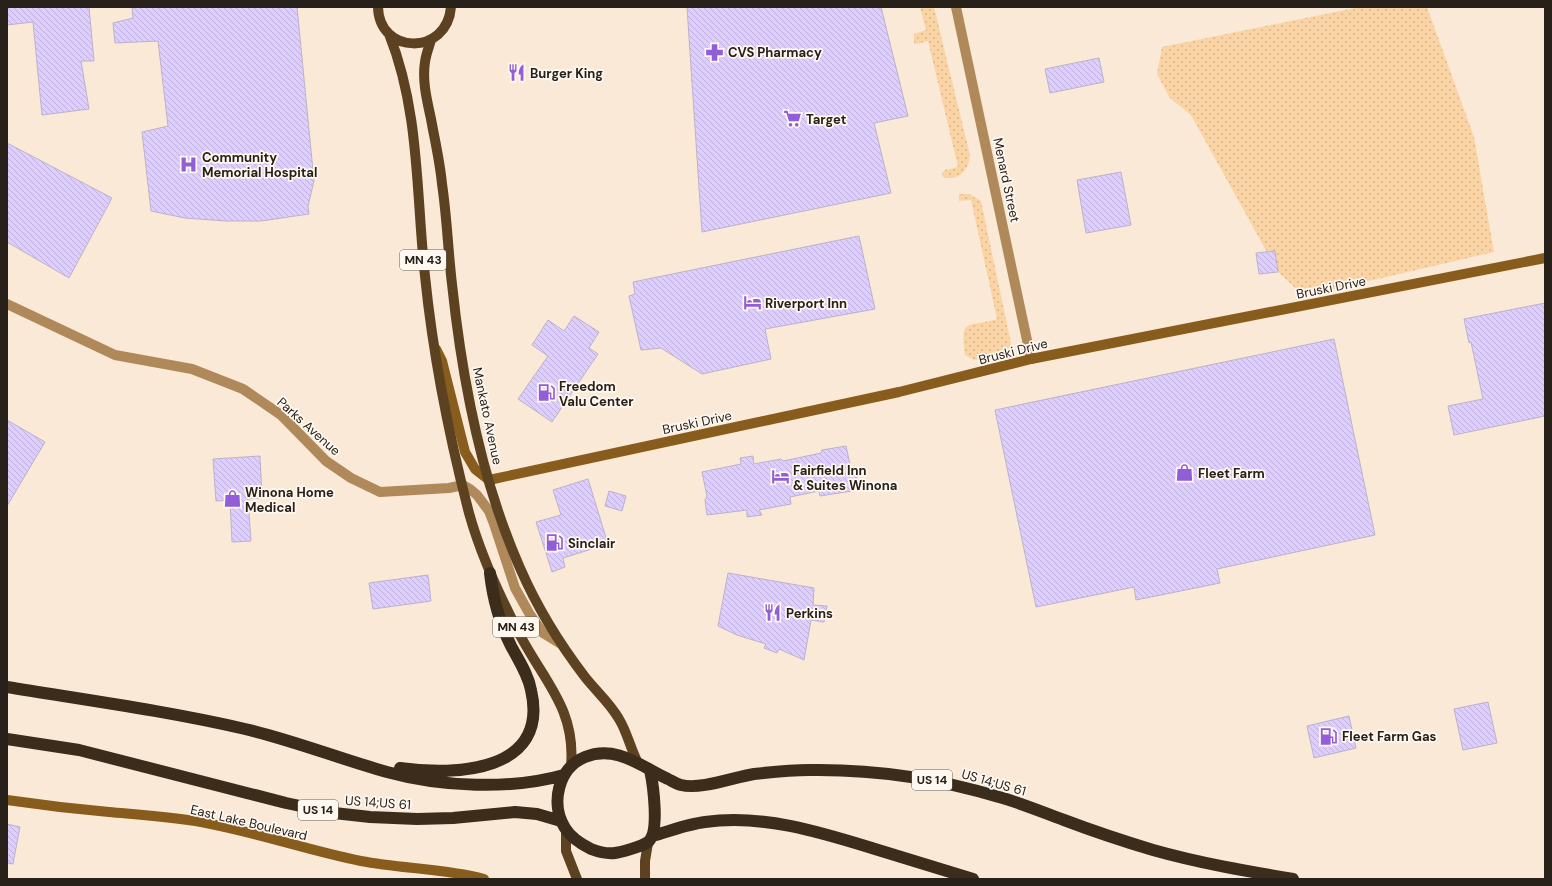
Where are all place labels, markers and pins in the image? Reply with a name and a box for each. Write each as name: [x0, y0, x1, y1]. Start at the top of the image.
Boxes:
pharmacy icon: CVS Pharmacy: [705, 42, 725, 62]
place label: CVS Pharmacy: [728, 44, 822, 61]
restaurant icon: Burger King: [507, 63, 527, 83]
place label: Burger King: [530, 65, 603, 82]
supermarket icon: Target: [783, 109, 803, 129]
place label: Target: [806, 111, 846, 128]
place label: Community Memorial Hospital: [202, 149, 317, 181]
hospital icon: Community Memorial Hospital: [179, 154, 199, 174]
hotel icon: Riverport Inn: [742, 293, 762, 313]
place label: Riverport Inn: [765, 295, 847, 312]
place label: Freedom Valu Center: [559, 378, 634, 410]
fuel station icon: Freedom Valu Center: [536, 383, 556, 403]
place label: Fairfield Inn & Suites Winona: [793, 462, 897, 494]
shop icon: Fleet Farm: [1175, 463, 1195, 483]
place label: Fleet Farm: [1198, 465, 1265, 482]
hotel icon: Fairfield Inn & Suites Winona: [770, 467, 790, 487]
place label: Winona Home Medical: [245, 484, 334, 516]
shop icon: Winona Home Medical: [222, 489, 242, 509]
fuel station icon: Sinclair: [545, 533, 565, 553]
place label: Sinclair: [568, 535, 616, 552]
restaurant icon: Perkins: [763, 603, 783, 623]
place label: Perkins: [786, 605, 833, 622]
fuel station icon: Fleet Farm Gas: [1319, 726, 1339, 746]
place label: Fleet Farm Gas: [1342, 728, 1437, 745]

